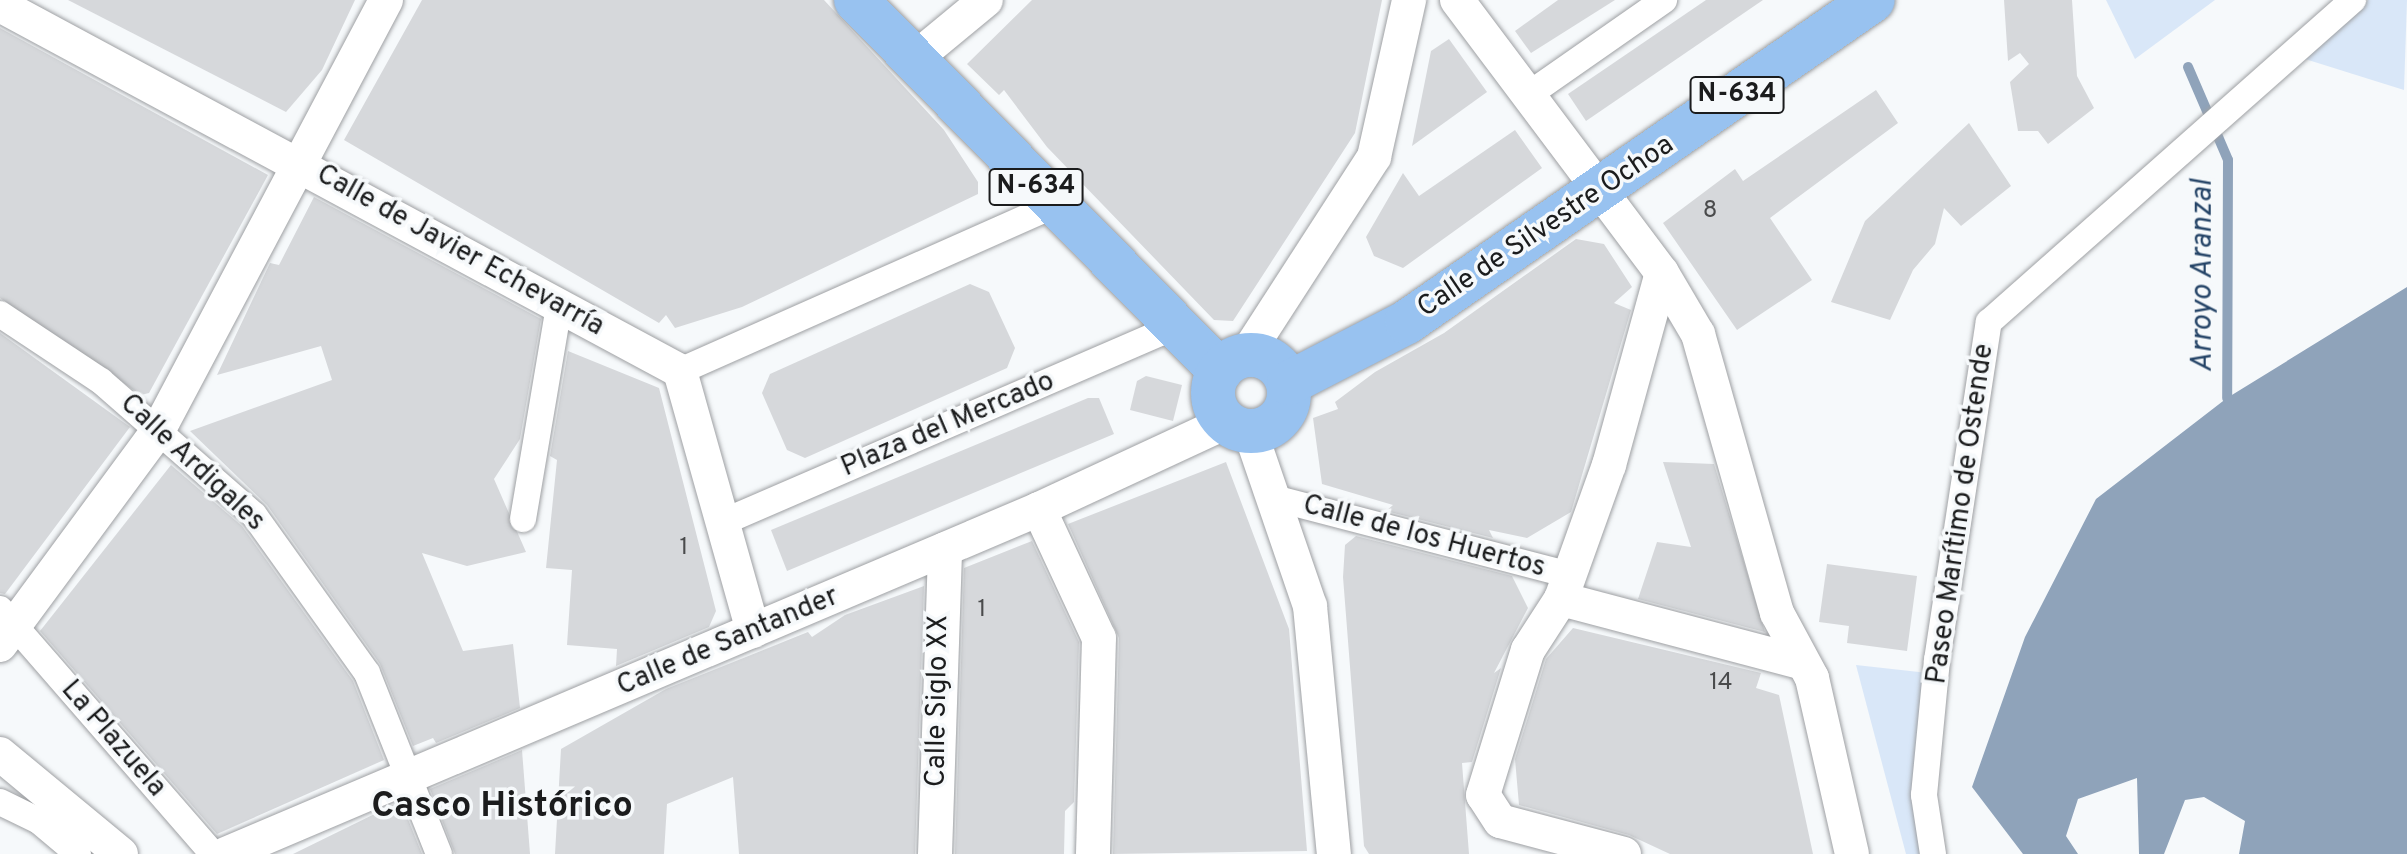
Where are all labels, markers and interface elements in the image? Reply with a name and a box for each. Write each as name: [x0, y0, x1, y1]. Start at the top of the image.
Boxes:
road number: N-634: [1689, 73, 1785, 117]
street label: Calle de Silvestre Ochoa: [1411, 129, 1681, 325]
street label: Calle de Javier Echevarría: [310, 158, 610, 344]
road number: N-634: [988, 165, 1084, 209]
water label: Arroyo Aranzal: [2186, 179, 2222, 373]
house number: 8: [1703, 198, 1717, 226]
street label: Paseo Marítimo de Ostende: [1920, 342, 2002, 686]
street label: Plaza del Mercado: [836, 365, 1060, 485]
street label: Calle Ardigales: [112, 387, 272, 539]
street label: Calle de los Huertos: [1299, 488, 1549, 586]
house number: 1: [680, 535, 688, 563]
street label: Calle de Santander: [612, 580, 844, 704]
house number: 1: [978, 597, 986, 625]
street label: Calle Siglo XX: [920, 615, 956, 787]
house number: 14: [1709, 670, 1733, 698]
street label: La Plazuela: [53, 674, 173, 804]
district label: Casco Histórico: [371, 786, 633, 830]

